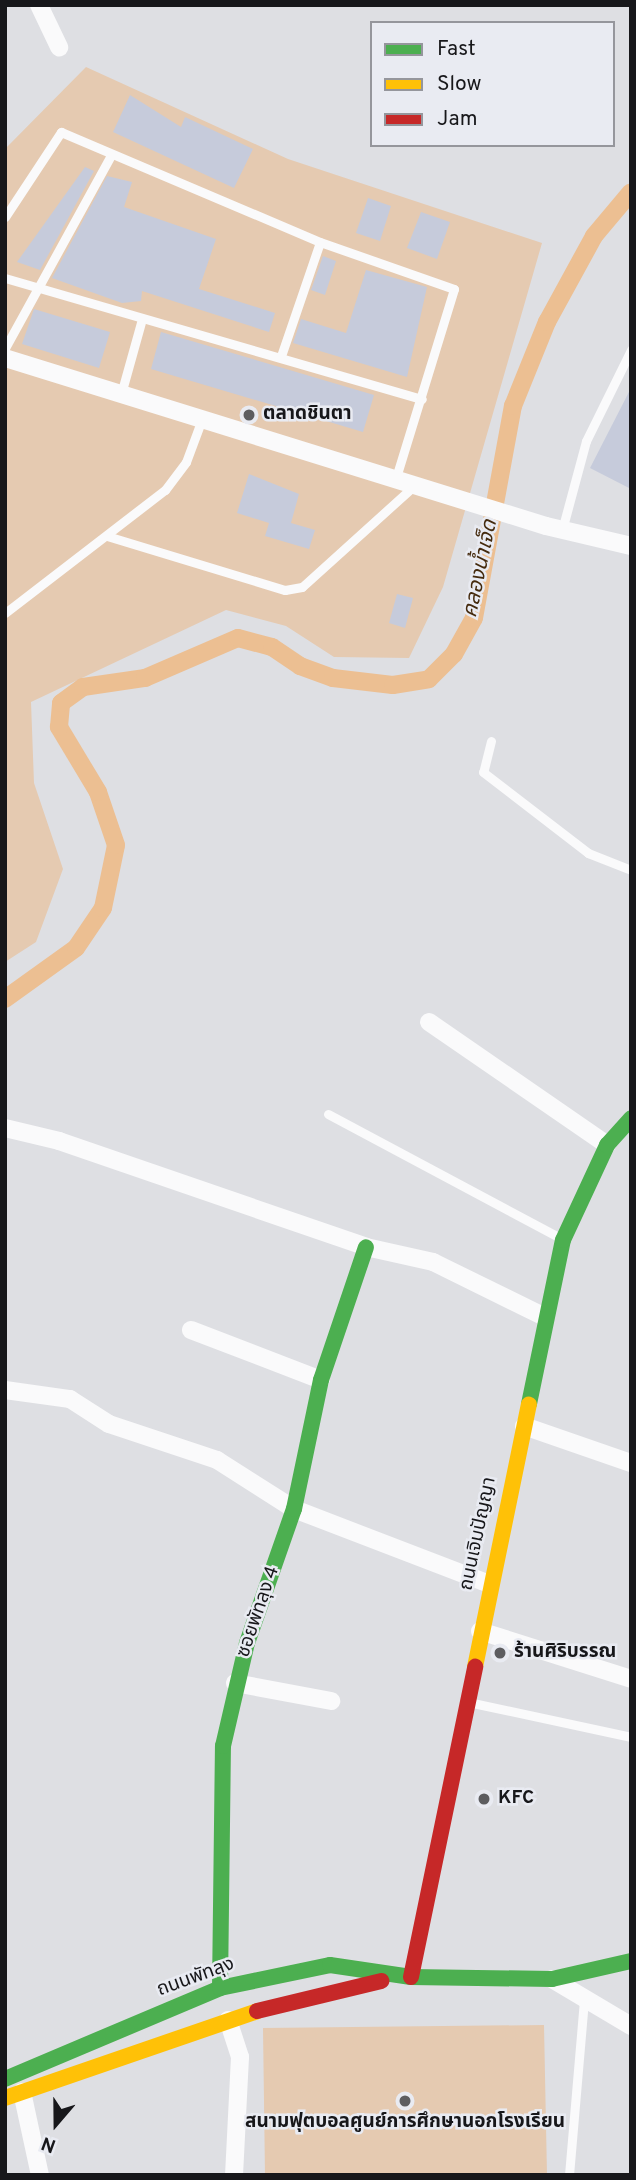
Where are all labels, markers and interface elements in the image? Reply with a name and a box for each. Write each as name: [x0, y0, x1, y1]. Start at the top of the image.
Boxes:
legend: [370, 21, 615, 147]
text: Fast: [437, 36, 476, 63]
text: Slow: [437, 71, 482, 98]
text: Jam: [437, 106, 478, 133]
place label: ตลาดชินตา: [263, 404, 351, 426]
marker: ตลาดชินตา: [241, 407, 257, 423]
water label: คลองน้ำเจ็ด: [458, 518, 504, 620]
street label: ถนนเจิมปัญญา: [456, 1475, 502, 1593]
street label: ซอยพัทลุง 4: [233, 1563, 285, 1661]
place label: ร้านศิริบรรณ: [514, 1642, 616, 1664]
marker: ร้านศิริบรรณ: [492, 1645, 508, 1661]
place label: KFC: [498, 1788, 534, 1810]
marker: KFC: [476, 1791, 492, 1807]
street label: ถนนพัทลุง: [154, 1954, 238, 2002]
north arrow: [21, 2089, 91, 2159]
marker: สนามฟุตบอลศูนย์การศึกษานอกโรงเรียน: [397, 2093, 413, 2109]
place label: สนามฟุตบอลศูนย์การศึกษานอกโรงเรียน: [245, 2112, 565, 2134]
text: N: [38, 2130, 59, 2157]

